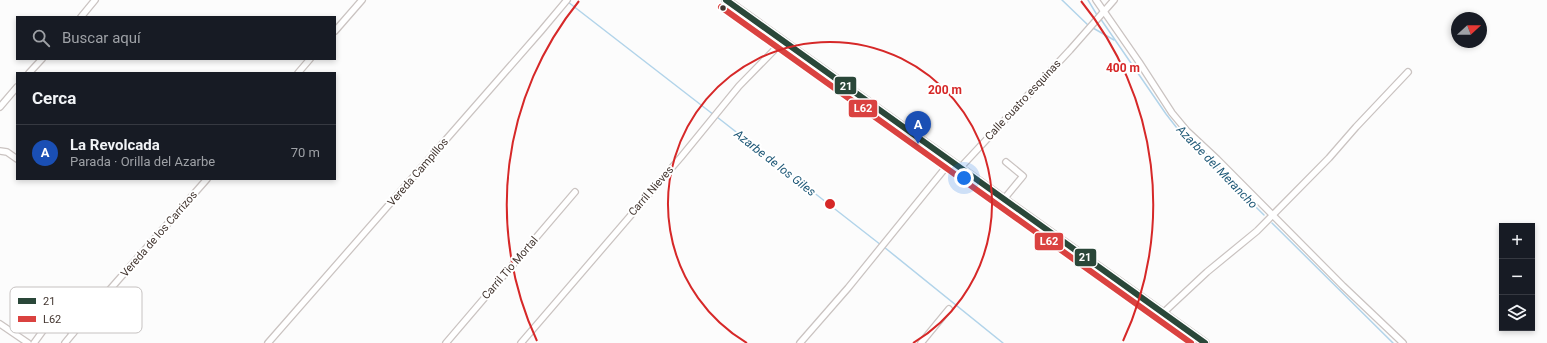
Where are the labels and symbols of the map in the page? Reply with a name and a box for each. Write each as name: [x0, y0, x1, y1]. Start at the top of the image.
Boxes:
unlabelled marker: [718, 3, 728, 13]
north arrow: [1451, 12, 1487, 48]
street label: Calle cuatro esquinas: [982, 57, 1064, 143]
text: 400 m: [1106, 61, 1140, 75]
line badge: 21: [834, 76, 857, 95]
text: 21: [840, 80, 852, 93]
text: 200 m: [928, 83, 962, 97]
line badge: L62: [848, 99, 878, 118]
text: L62: [854, 102, 872, 115]
pin: A: [905, 111, 931, 144]
water label: Azarbe del Merancho: [1173, 122, 1260, 212]
water label: Azarbe de los Giles: [731, 126, 818, 199]
street label: Vereda Campillos: [385, 135, 451, 209]
street label: Carril Nieves: [626, 163, 676, 219]
your location: [954, 168, 974, 188]
street label: Vereda de los Carrizos: [118, 188, 200, 280]
centre of rings: [823, 197, 837, 211]
line badge: L62: [1034, 232, 1064, 251]
street label: Carril Tio Mortal: [479, 234, 541, 302]
text: L62: [1040, 235, 1058, 248]
line badge: 21: [1074, 248, 1097, 267]
text: 21: [1079, 251, 1091, 264]
legend: [10, 287, 142, 333]
text: 21: [43, 295, 55, 308]
text: L62: [43, 313, 61, 326]

